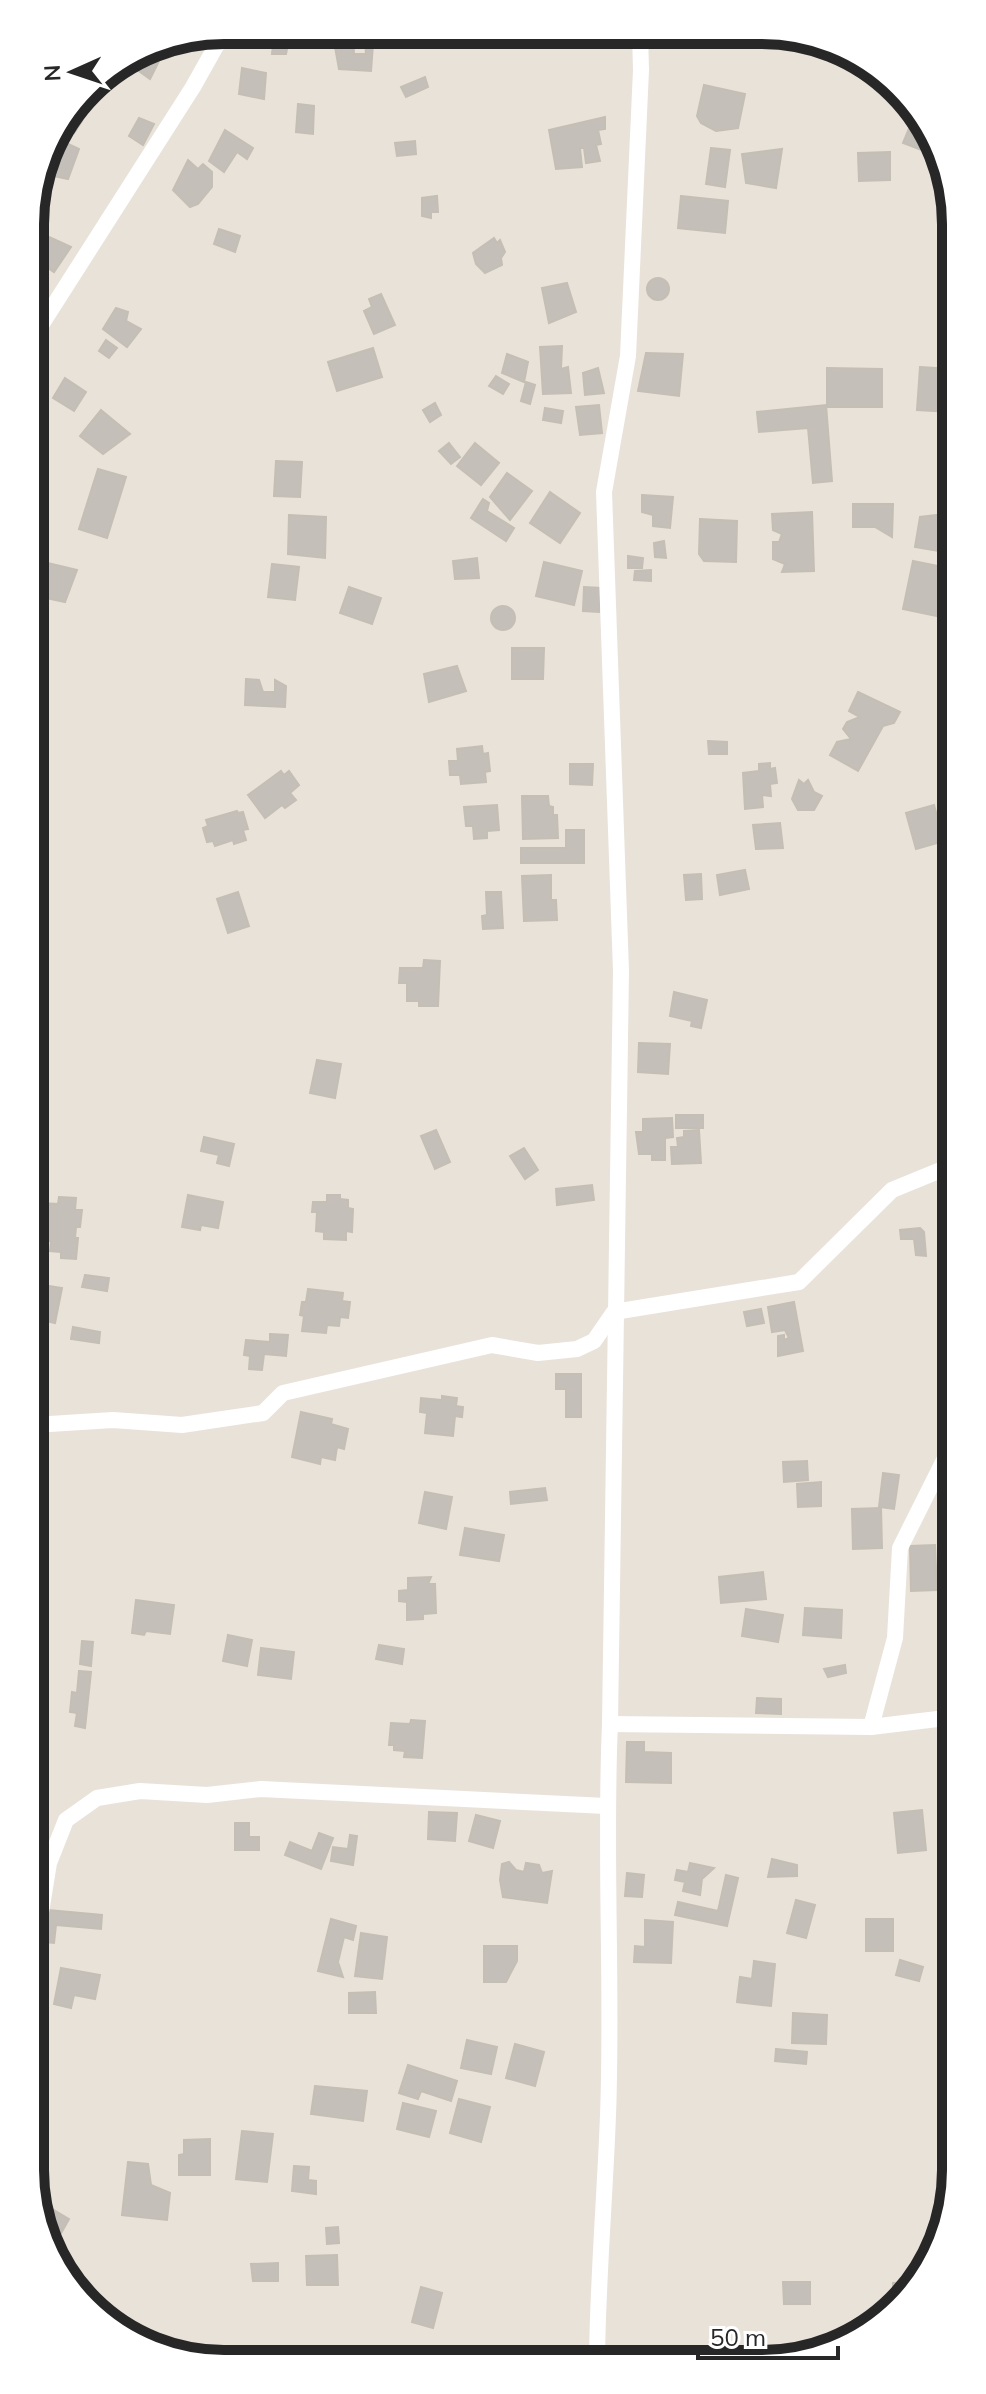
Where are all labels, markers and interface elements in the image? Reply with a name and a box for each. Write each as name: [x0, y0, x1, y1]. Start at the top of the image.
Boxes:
north arrow: [32, 32, 112, 112]
text: N: [38, 64, 66, 82]
scale bar: [698, 2310, 838, 2360]
text: 50 m: [710, 2322, 766, 2352]

